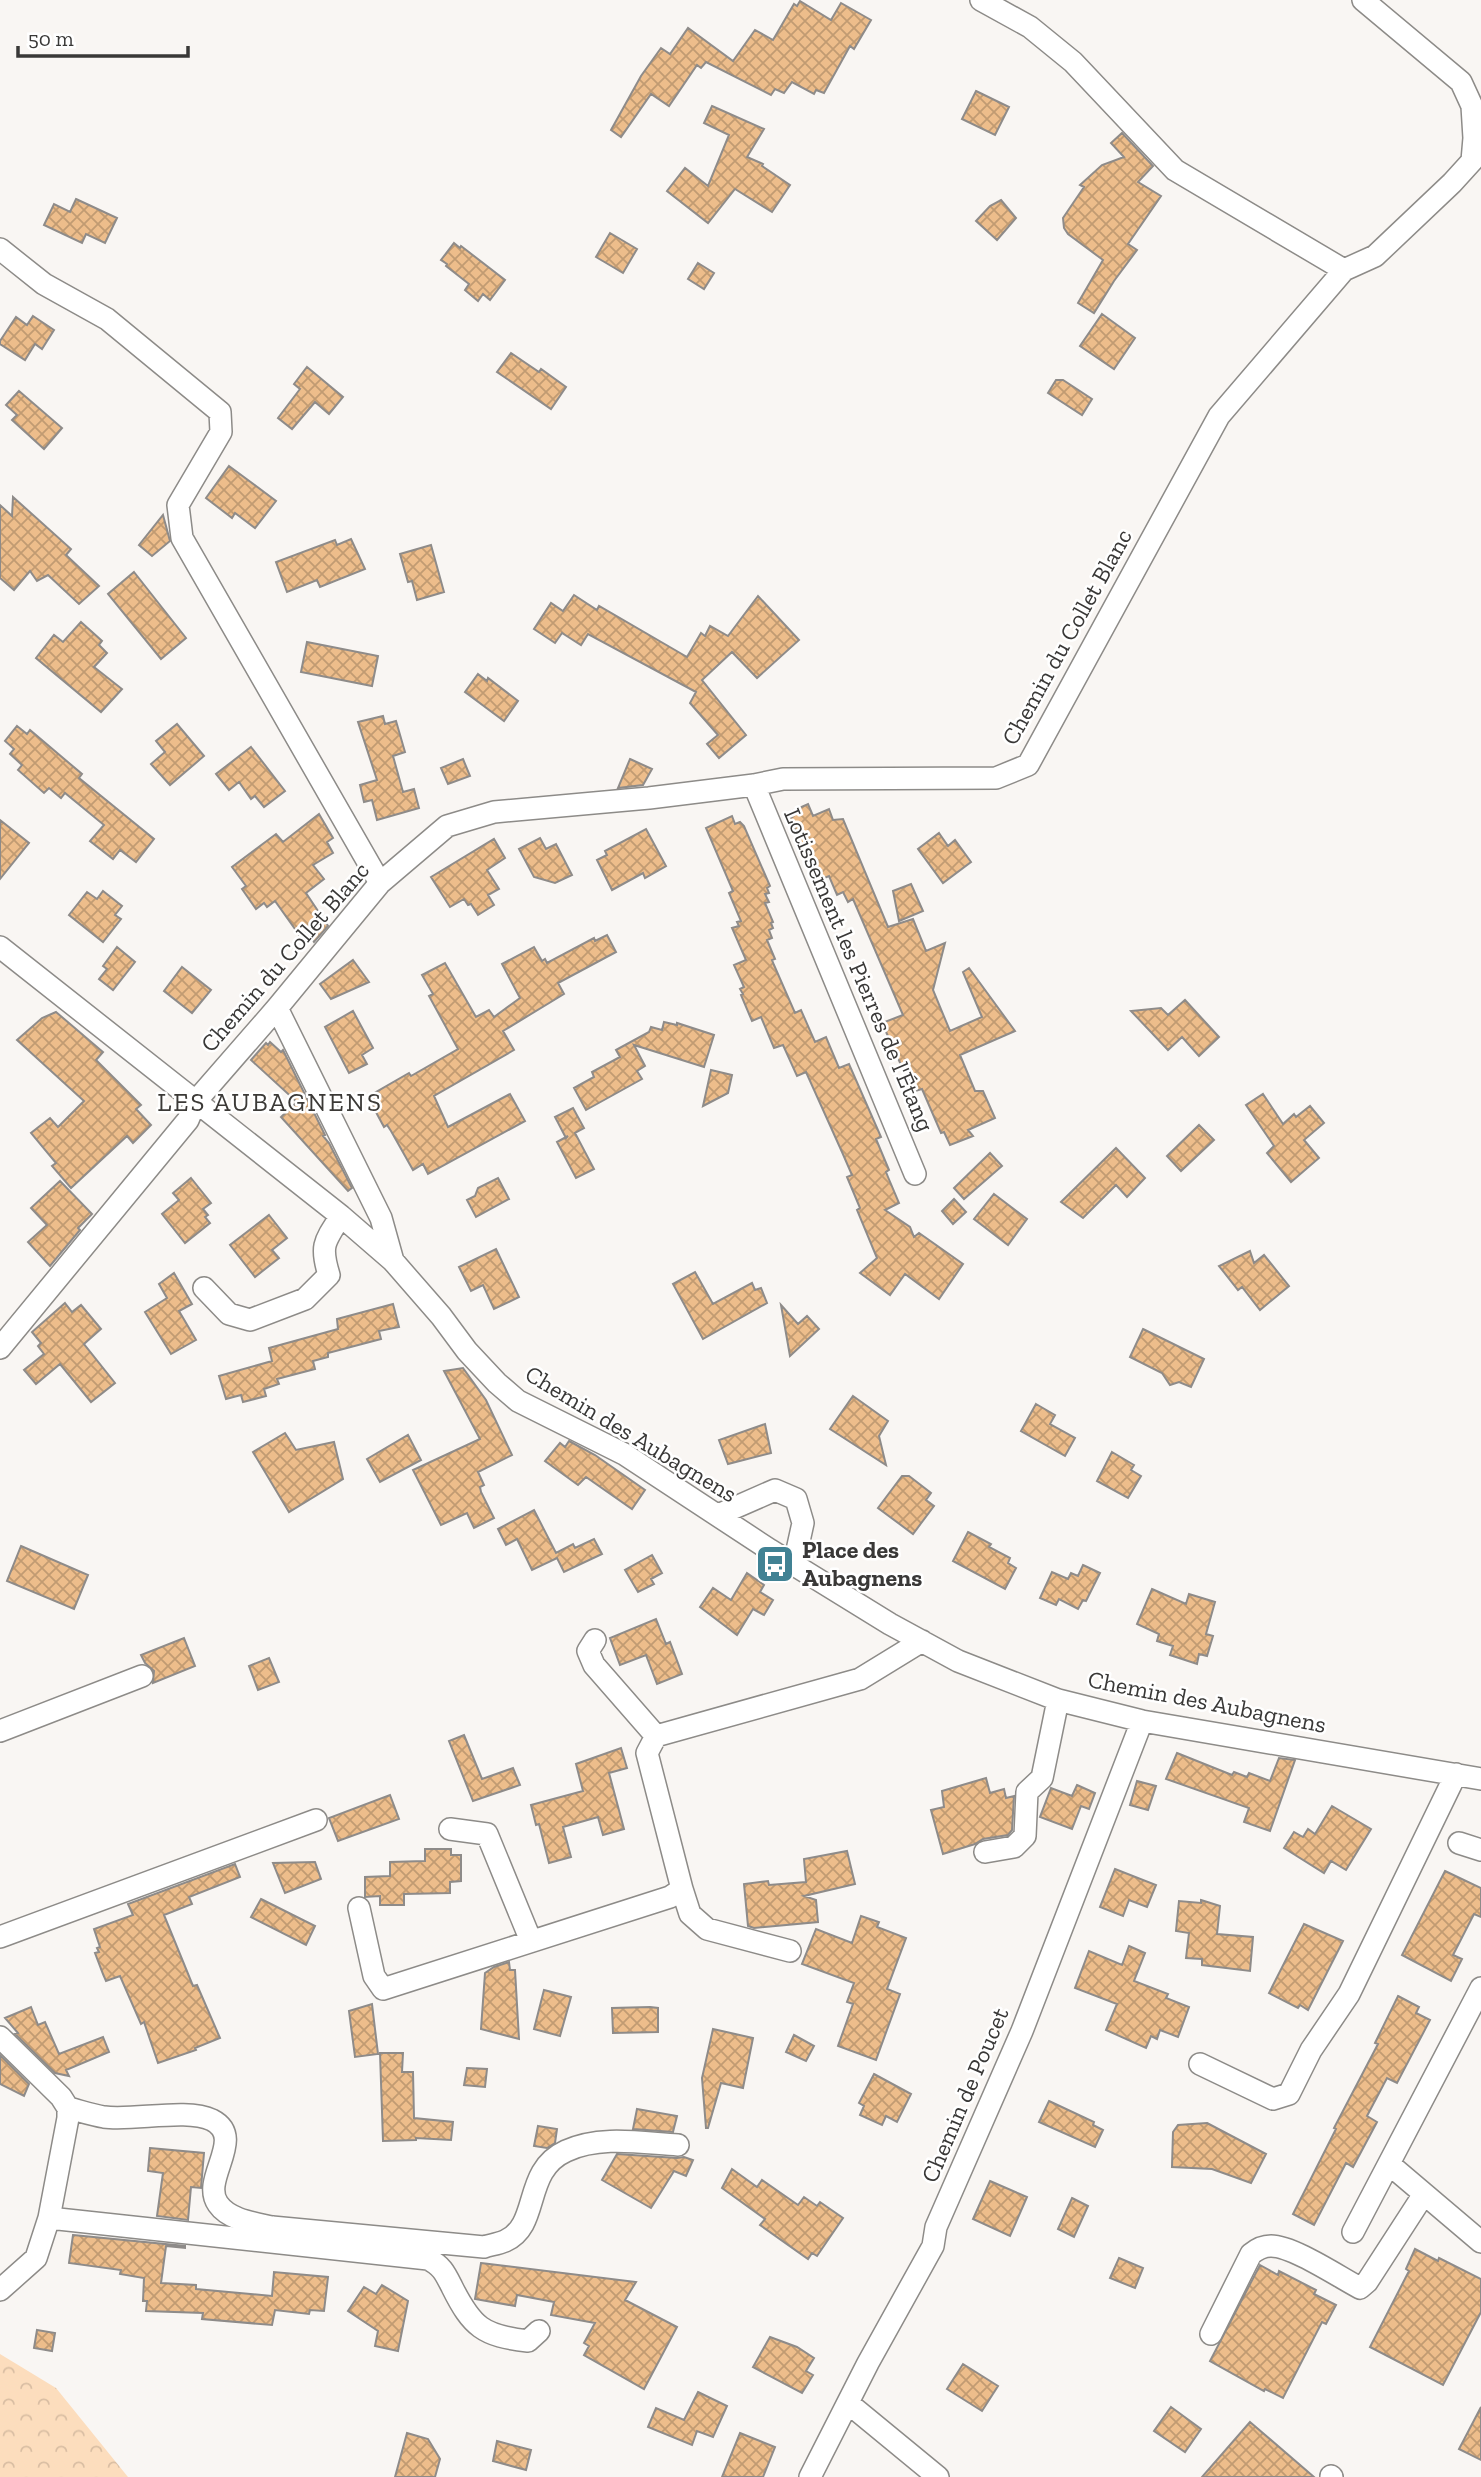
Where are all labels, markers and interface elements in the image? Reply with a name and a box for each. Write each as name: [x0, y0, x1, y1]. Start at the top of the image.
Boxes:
scale bar: [18, 14, 187, 58]
text: 50 m: [28, 26, 74, 51]
street label: Chemin du Collet Blanc: [995, 524, 1138, 750]
street label: Lotissement les Pierres de l'Étang: [778, 804, 941, 1136]
street label: Chemin du Collet Blanc: [194, 856, 375, 1058]
district label: LES AUBAGNENS: [157, 1086, 383, 1118]
street label: Chemin des Aubagnens: [520, 1359, 742, 1508]
place label: Place des Aubagnens: [802, 1535, 922, 1592]
bus stop icon: Place des Aubagnens: [754, 1543, 796, 1585]
street label: Chemin des Aubagnens: [1086, 1664, 1329, 1739]
street label: Chemin de Poucet: [915, 2003, 1014, 2187]

